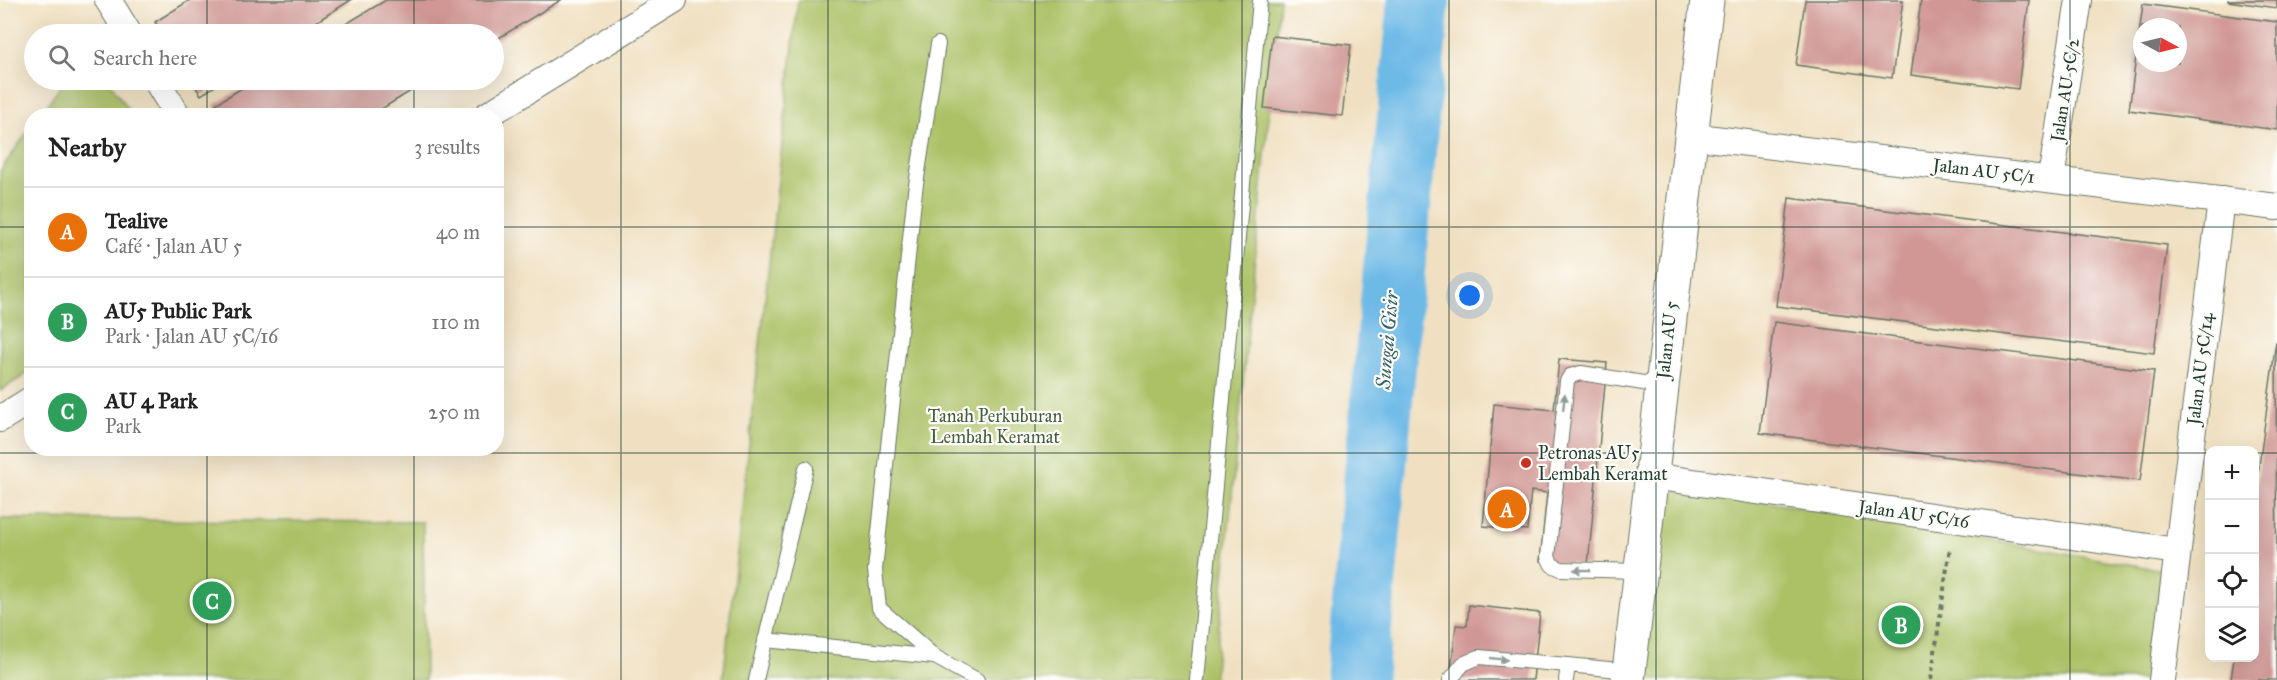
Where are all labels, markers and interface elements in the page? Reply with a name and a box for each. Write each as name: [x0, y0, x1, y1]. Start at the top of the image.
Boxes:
north arrow: [2133, 18, 2187, 72]
search box: [24, 24, 504, 90]
street label: Jalan AU 5C/2: [2046, 37, 2085, 145]
icon: search: [45, 41, 78, 74]
text: Search here: [93, 44, 197, 71]
text: Nearby: [48, 131, 126, 163]
text: 3 results: [414, 135, 480, 159]
street label: Jalan AU 5C/1: [1930, 154, 2036, 189]
text: Tealive: [105, 207, 168, 234]
text: A: [61, 220, 74, 244]
text: 40 m: [436, 220, 480, 244]
text: Café · Jalan AU 5: [105, 234, 242, 258]
your location: [1455, 281, 1484, 310]
water label: Sungai Gisir: [1371, 288, 1403, 391]
text: AU5 Public Park: [105, 297, 252, 324]
street label: Jalan AU 5: [1652, 299, 1683, 382]
text: B: [61, 310, 74, 334]
text: 110 m: [432, 310, 480, 334]
street label: Jalan AU 5C/14: [2182, 311, 2219, 428]
text: Park · Jalan AU 5C/16: [105, 324, 278, 348]
text: AU 4 Park: [105, 387, 198, 414]
one-way arrow: [1559, 393, 1569, 412]
text: C: [61, 400, 74, 424]
text: 250 m: [428, 400, 480, 424]
park label: Tanah Perkuburan Lembah Keramat: [928, 405, 1062, 448]
text: Park: [105, 414, 141, 438]
place label: Petronas AU5 Lembah Keramat: [1538, 442, 1668, 485]
map controls: [2205, 446, 2259, 662]
button: +: [2205, 446, 2259, 500]
marker: Petronas AU5 Lembah Keramat: [1519, 456, 1533, 470]
pin: A: [1488, 486, 1526, 532]
street label: Jalan AU 5C/16: [1855, 495, 1972, 534]
button: −: [2205, 500, 2259, 554]
button: locate: [2205, 554, 2259, 608]
one-way arrow: [1572, 565, 1591, 575]
pin: C: [192, 578, 232, 624]
pin: B: [1882, 602, 1920, 648]
button: layers: [2205, 608, 2259, 662]
one-way arrow: [1490, 654, 1509, 664]

